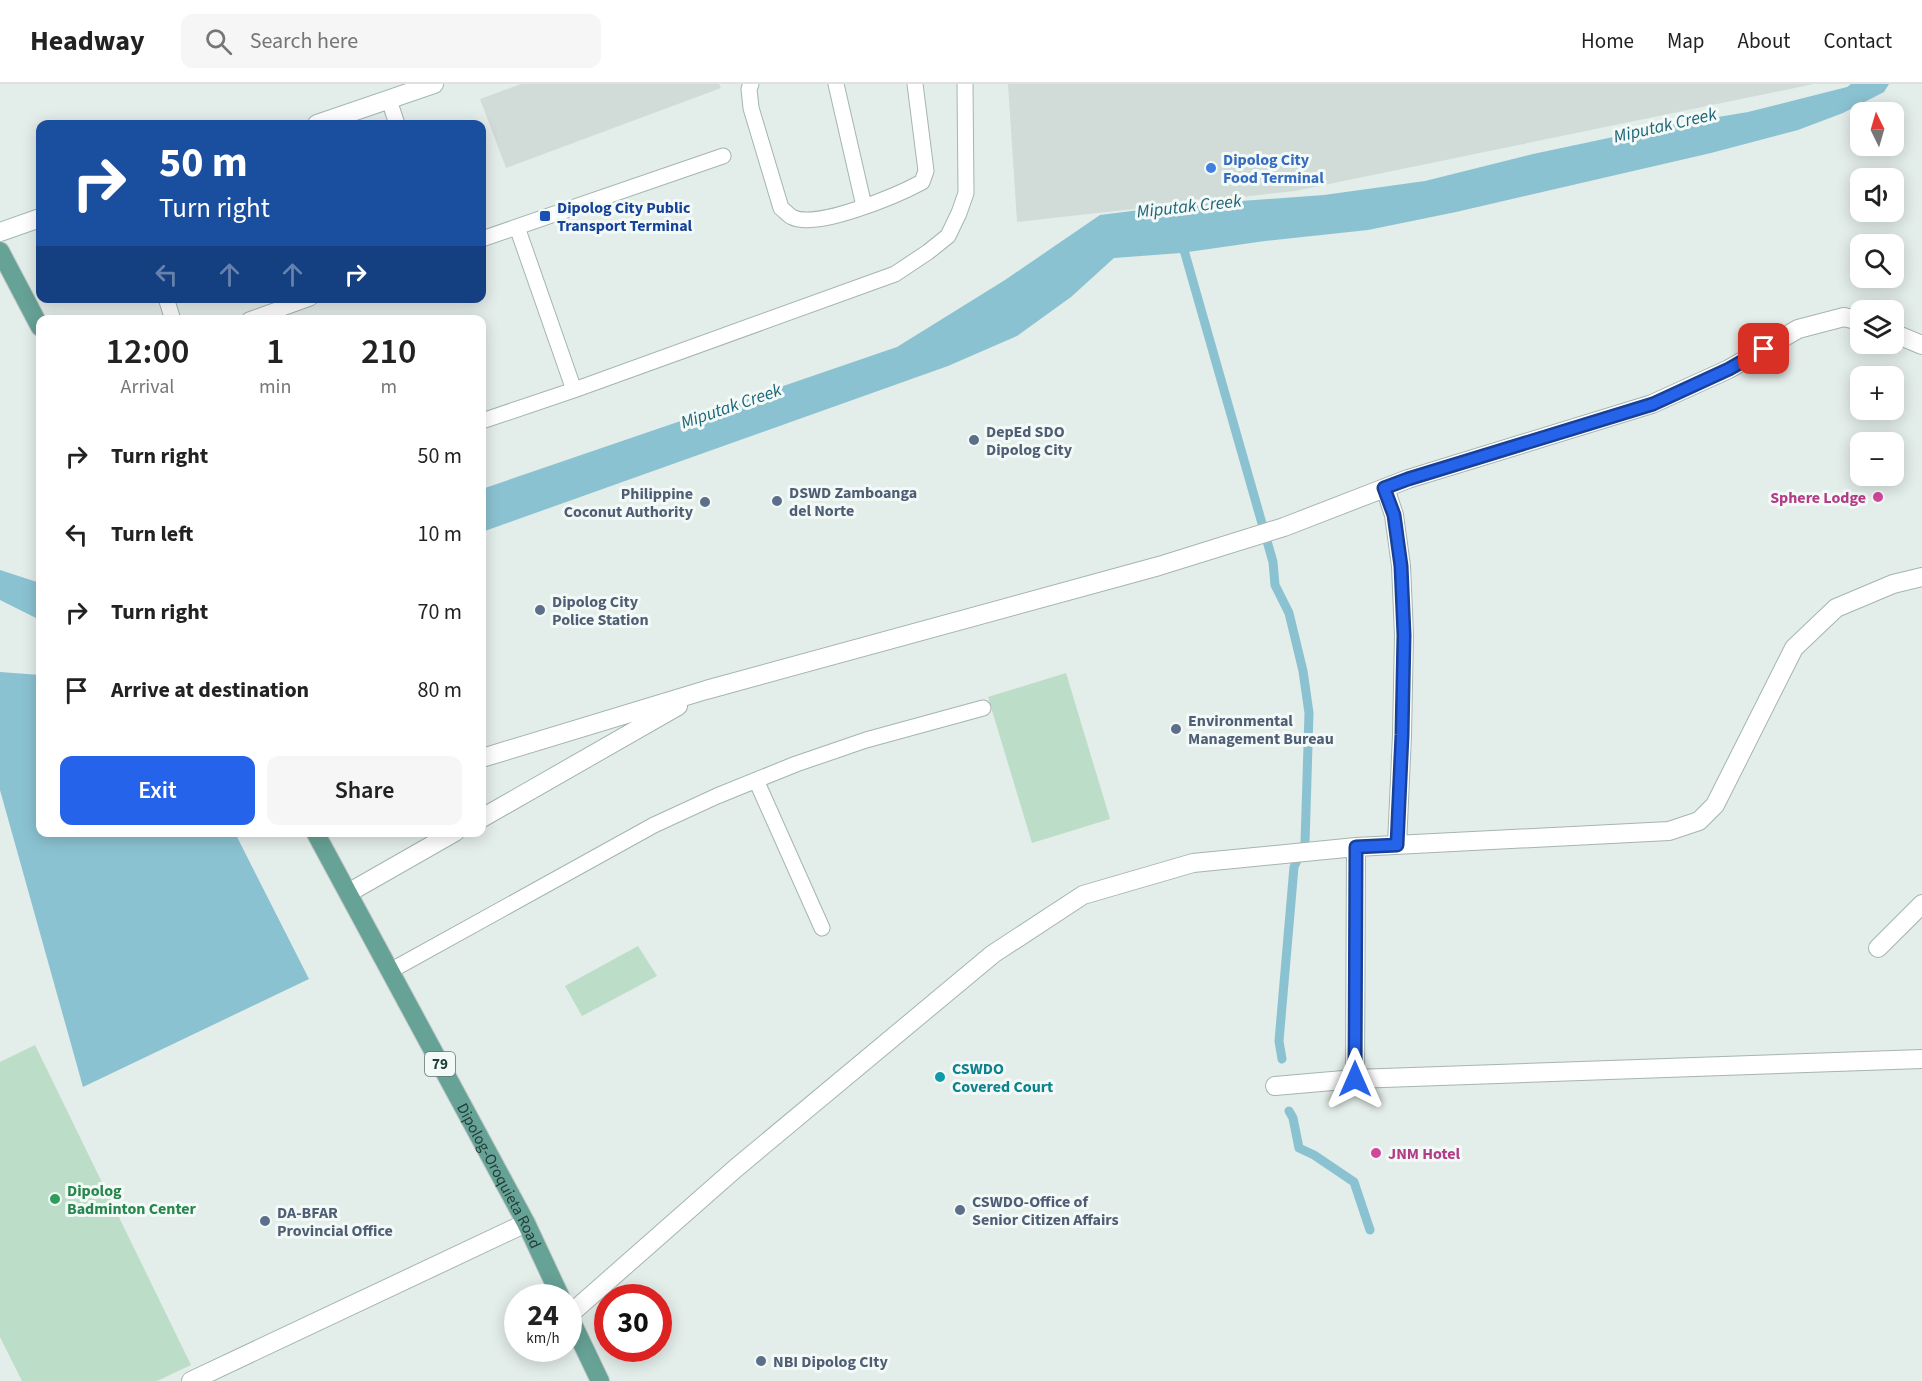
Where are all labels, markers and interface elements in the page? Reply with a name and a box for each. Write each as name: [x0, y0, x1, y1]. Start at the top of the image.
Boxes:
search box: [181, 14, 601, 68]
text: Headway: [30, 21, 145, 61]
icon: search: [202, 25, 235, 58]
text: Search here: [250, 25, 358, 57]
text: Home: [1581, 26, 1634, 56]
text: Map: [1667, 26, 1705, 56]
text: About: [1738, 26, 1790, 56]
text: Contact: [1823, 26, 1892, 56]
water label: Miputak Creek: [1611, 101, 1720, 149]
north arrow: [1850, 102, 1904, 156]
map controls: [1850, 102, 1904, 486]
text: 50 m: [159, 133, 248, 193]
icon: right: [60, 144, 138, 222]
place label: Dipolog City Food Terminal: [1223, 149, 1324, 189]
marker: Dipolog City Food Terminal: [1204, 161, 1218, 175]
button: sound: [1850, 168, 1904, 222]
text: Turn right: [159, 189, 270, 228]
water label: Miputak Creek: [1135, 189, 1243, 224]
place label: Dipolog City Public Transport Terminal: [557, 197, 693, 237]
marker: Dipolog City Public Transport Terminal: [538, 209, 552, 223]
button: search: [1850, 234, 1904, 288]
icon: left: [150, 258, 183, 291]
icon: ahead: [213, 258, 246, 291]
icon: ahead: [276, 258, 309, 291]
icon: right: [339, 258, 372, 291]
button: layers: [1850, 300, 1904, 354]
pin: [1738, 323, 1789, 374]
text: 12:00: [106, 326, 189, 377]
text: 1: [266, 326, 284, 377]
text: 210: [361, 326, 416, 377]
icon: arrive: [1747, 332, 1780, 365]
button: +: [1850, 366, 1904, 420]
text: Arrival: [121, 373, 174, 401]
text: min: [259, 373, 291, 401]
text: m: [380, 373, 397, 401]
water label: Miputak Creek: [677, 377, 785, 435]
place label: DepEd SDO Dipolog City: [986, 421, 1073, 461]
button: −: [1850, 432, 1904, 486]
marker: DepEd SDO Dipolog City: [967, 433, 981, 447]
icon: right: [60, 440, 93, 473]
text: Turn right: [111, 440, 208, 472]
text: 50 m: [417, 440, 462, 472]
place label: DSWD Zamboanga del Norte: [789, 482, 917, 522]
place label: Philippine Coconut Authority: [564, 483, 694, 523]
place label: Sphere Lodge: [1770, 487, 1866, 509]
marker: Sphere Lodge: [1871, 490, 1885, 504]
marker: DSWD Zamboanga del Norte: [770, 494, 784, 508]
marker: Philippine Coconut Authority: [698, 495, 712, 509]
icon: left: [60, 518, 93, 551]
text: Turn left: [111, 518, 193, 550]
text: 10 m: [417, 518, 462, 550]
place label: Dipolog City Police Station: [552, 591, 649, 631]
icon: right: [60, 596, 93, 629]
text: Turn right: [111, 596, 208, 628]
text: 70 m: [417, 596, 462, 628]
marker: Dipolog City Police Station: [533, 603, 547, 617]
icon: arrive: [60, 674, 93, 707]
text: Arrive at destination: [111, 674, 309, 706]
text: 80 m: [417, 674, 462, 706]
place label: Environmental Management Bureau: [1188, 710, 1334, 750]
marker: Environmental Management Bureau: [1169, 722, 1183, 736]
button: Exit: [60, 756, 255, 825]
button: Share: [267, 756, 462, 825]
position arrow: [1323, 1047, 1387, 1111]
road number: 79: [425, 1052, 455, 1076]
place label: CSWDO Covered Court: [952, 1058, 1053, 1098]
marker: CSWDO Covered Court: [933, 1070, 947, 1084]
street label: Dipolog-Oroquieta Road: [451, 1099, 546, 1252]
place label: JNM Hotel: [1388, 1143, 1461, 1165]
marker: JNM Hotel: [1369, 1146, 1383, 1160]
place label: Dipolog Badminton Center: [67, 1180, 197, 1220]
place label: CSWDO-Office of Senior Citizen Affairs: [972, 1191, 1119, 1231]
marker: Dipolog Badminton Center: [48, 1192, 62, 1206]
place label: DA-BFAR Provincial Office: [277, 1202, 393, 1242]
marker: CSWDO-Office of Senior Citizen Affairs: [953, 1203, 967, 1217]
marker: DA-BFAR Provincial Office: [258, 1214, 272, 1228]
speed limit sign: 30: [594, 1284, 672, 1362]
text: 24: [527, 1294, 559, 1337]
text: km/h: [526, 1328, 560, 1349]
place label: NBI Dipolog CIty: [773, 1351, 888, 1373]
marker: NBI Dipolog CIty: [754, 1354, 768, 1368]

